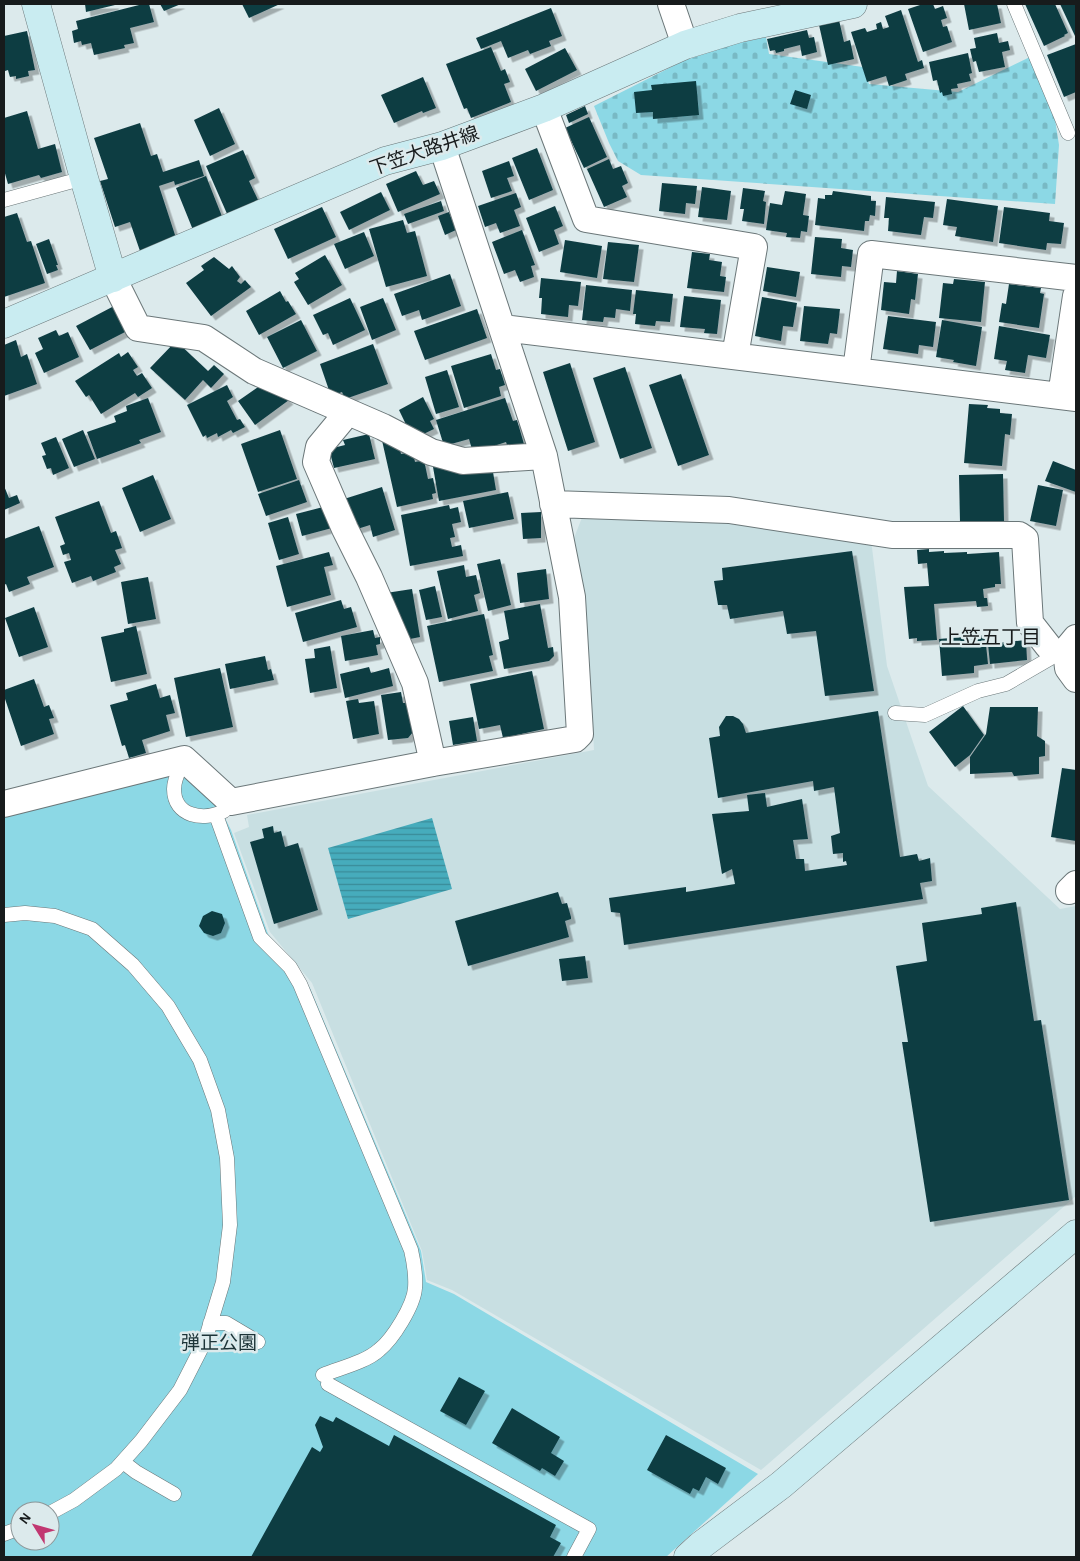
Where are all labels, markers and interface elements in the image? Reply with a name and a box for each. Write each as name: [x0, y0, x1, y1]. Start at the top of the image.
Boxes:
street label: 下笠大路井線: [367, 122, 481, 179]
district label: 上笠五丁目: [941, 627, 1041, 648]
park label: 弾正公園: [181, 1333, 257, 1353]
north arrow: [10, 1501, 60, 1551]
text: N: [17, 1511, 34, 1527]

